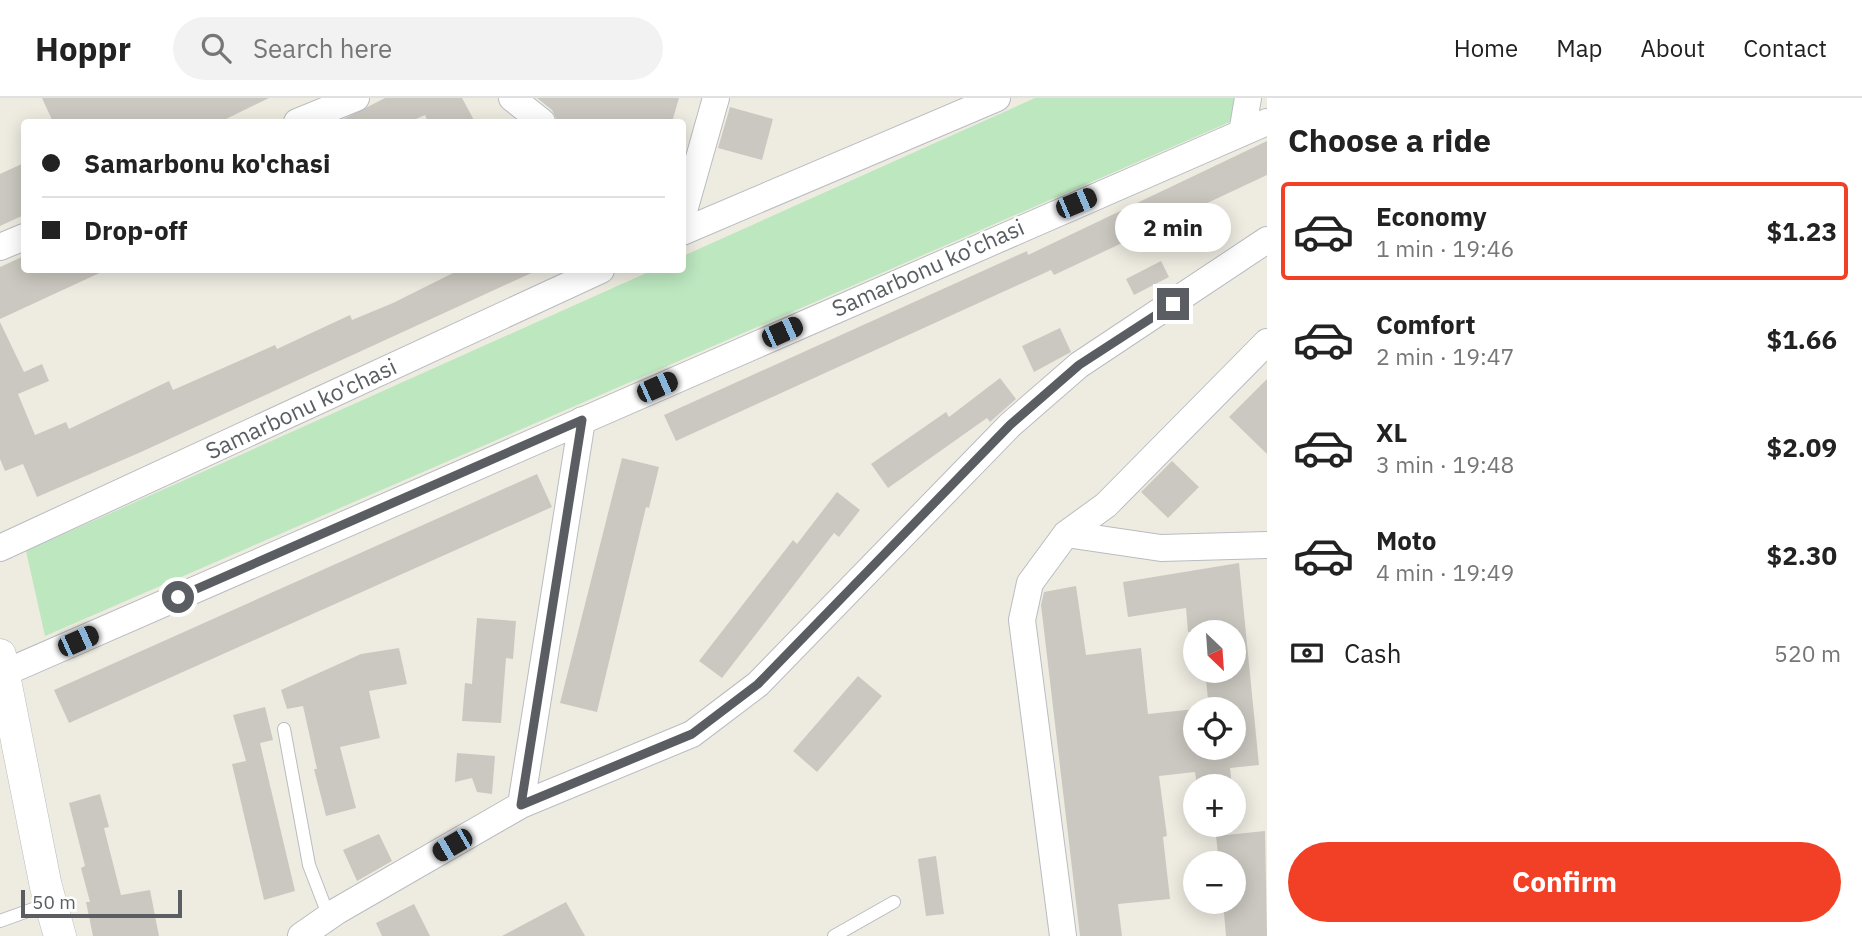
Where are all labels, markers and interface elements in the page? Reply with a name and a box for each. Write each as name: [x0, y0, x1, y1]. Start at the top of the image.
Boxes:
search box: [173, 17, 663, 80]
text: Hoppr: [35, 27, 131, 70]
icon: search: [197, 29, 235, 67]
text: Search here: [253, 31, 392, 65]
text: Home: [1454, 32, 1518, 64]
text: Map: [1556, 32, 1602, 64]
text: About: [1640, 32, 1705, 64]
text: Contact: [1743, 32, 1827, 64]
text: Choose a ride: [1288, 119, 1491, 161]
text: Samarbonu ko'chasi: [84, 146, 330, 180]
car: [1053, 185, 1100, 221]
text: Economy: [1376, 199, 1487, 233]
icon: car: [1292, 200, 1355, 263]
callout: 2 min: [1115, 202, 1231, 252]
street label: Samarbonu ko'chasi: [827, 211, 1028, 323]
text: 2 min: [1143, 212, 1203, 242]
text: Drop-off: [84, 213, 187, 247]
text: $1.23: [1767, 214, 1837, 248]
text: 1 min · 19:46: [1376, 233, 1514, 263]
route end: [1157, 288, 1189, 320]
text: Comfort: [1376, 307, 1475, 341]
icon: car: [1292, 308, 1355, 371]
car: [759, 314, 806, 350]
text: $1.66: [1767, 322, 1837, 356]
text: 2 min · 19:47: [1376, 341, 1514, 371]
street label: Samarbonu ko'chasi: [200, 351, 401, 466]
car: [634, 369, 681, 405]
text: XL: [1376, 415, 1407, 449]
icon: car: [1292, 416, 1355, 479]
text: $2.09: [1767, 430, 1837, 464]
text: 3 min · 19:48: [1376, 449, 1514, 479]
text: Moto: [1376, 523, 1436, 557]
icon: car: [1292, 524, 1355, 587]
text: $2.30: [1767, 538, 1837, 572]
text: 4 min · 19:49: [1376, 557, 1514, 587]
route start: [162, 581, 194, 613]
north arrow: [1183, 620, 1246, 682]
map controls: [1183, 620, 1246, 914]
car: [55, 623, 102, 659]
icon: cash: [1288, 634, 1326, 672]
text: Cash: [1344, 636, 1401, 670]
text: 520 m: [1774, 638, 1841, 668]
button: locate: [1183, 697, 1246, 760]
button: +: [1183, 774, 1246, 837]
car: [429, 825, 476, 865]
button: Confirm: [1288, 842, 1841, 922]
button: −: [1183, 851, 1246, 914]
scale bar: [21, 887, 182, 919]
text: 50 m: [32, 890, 76, 914]

